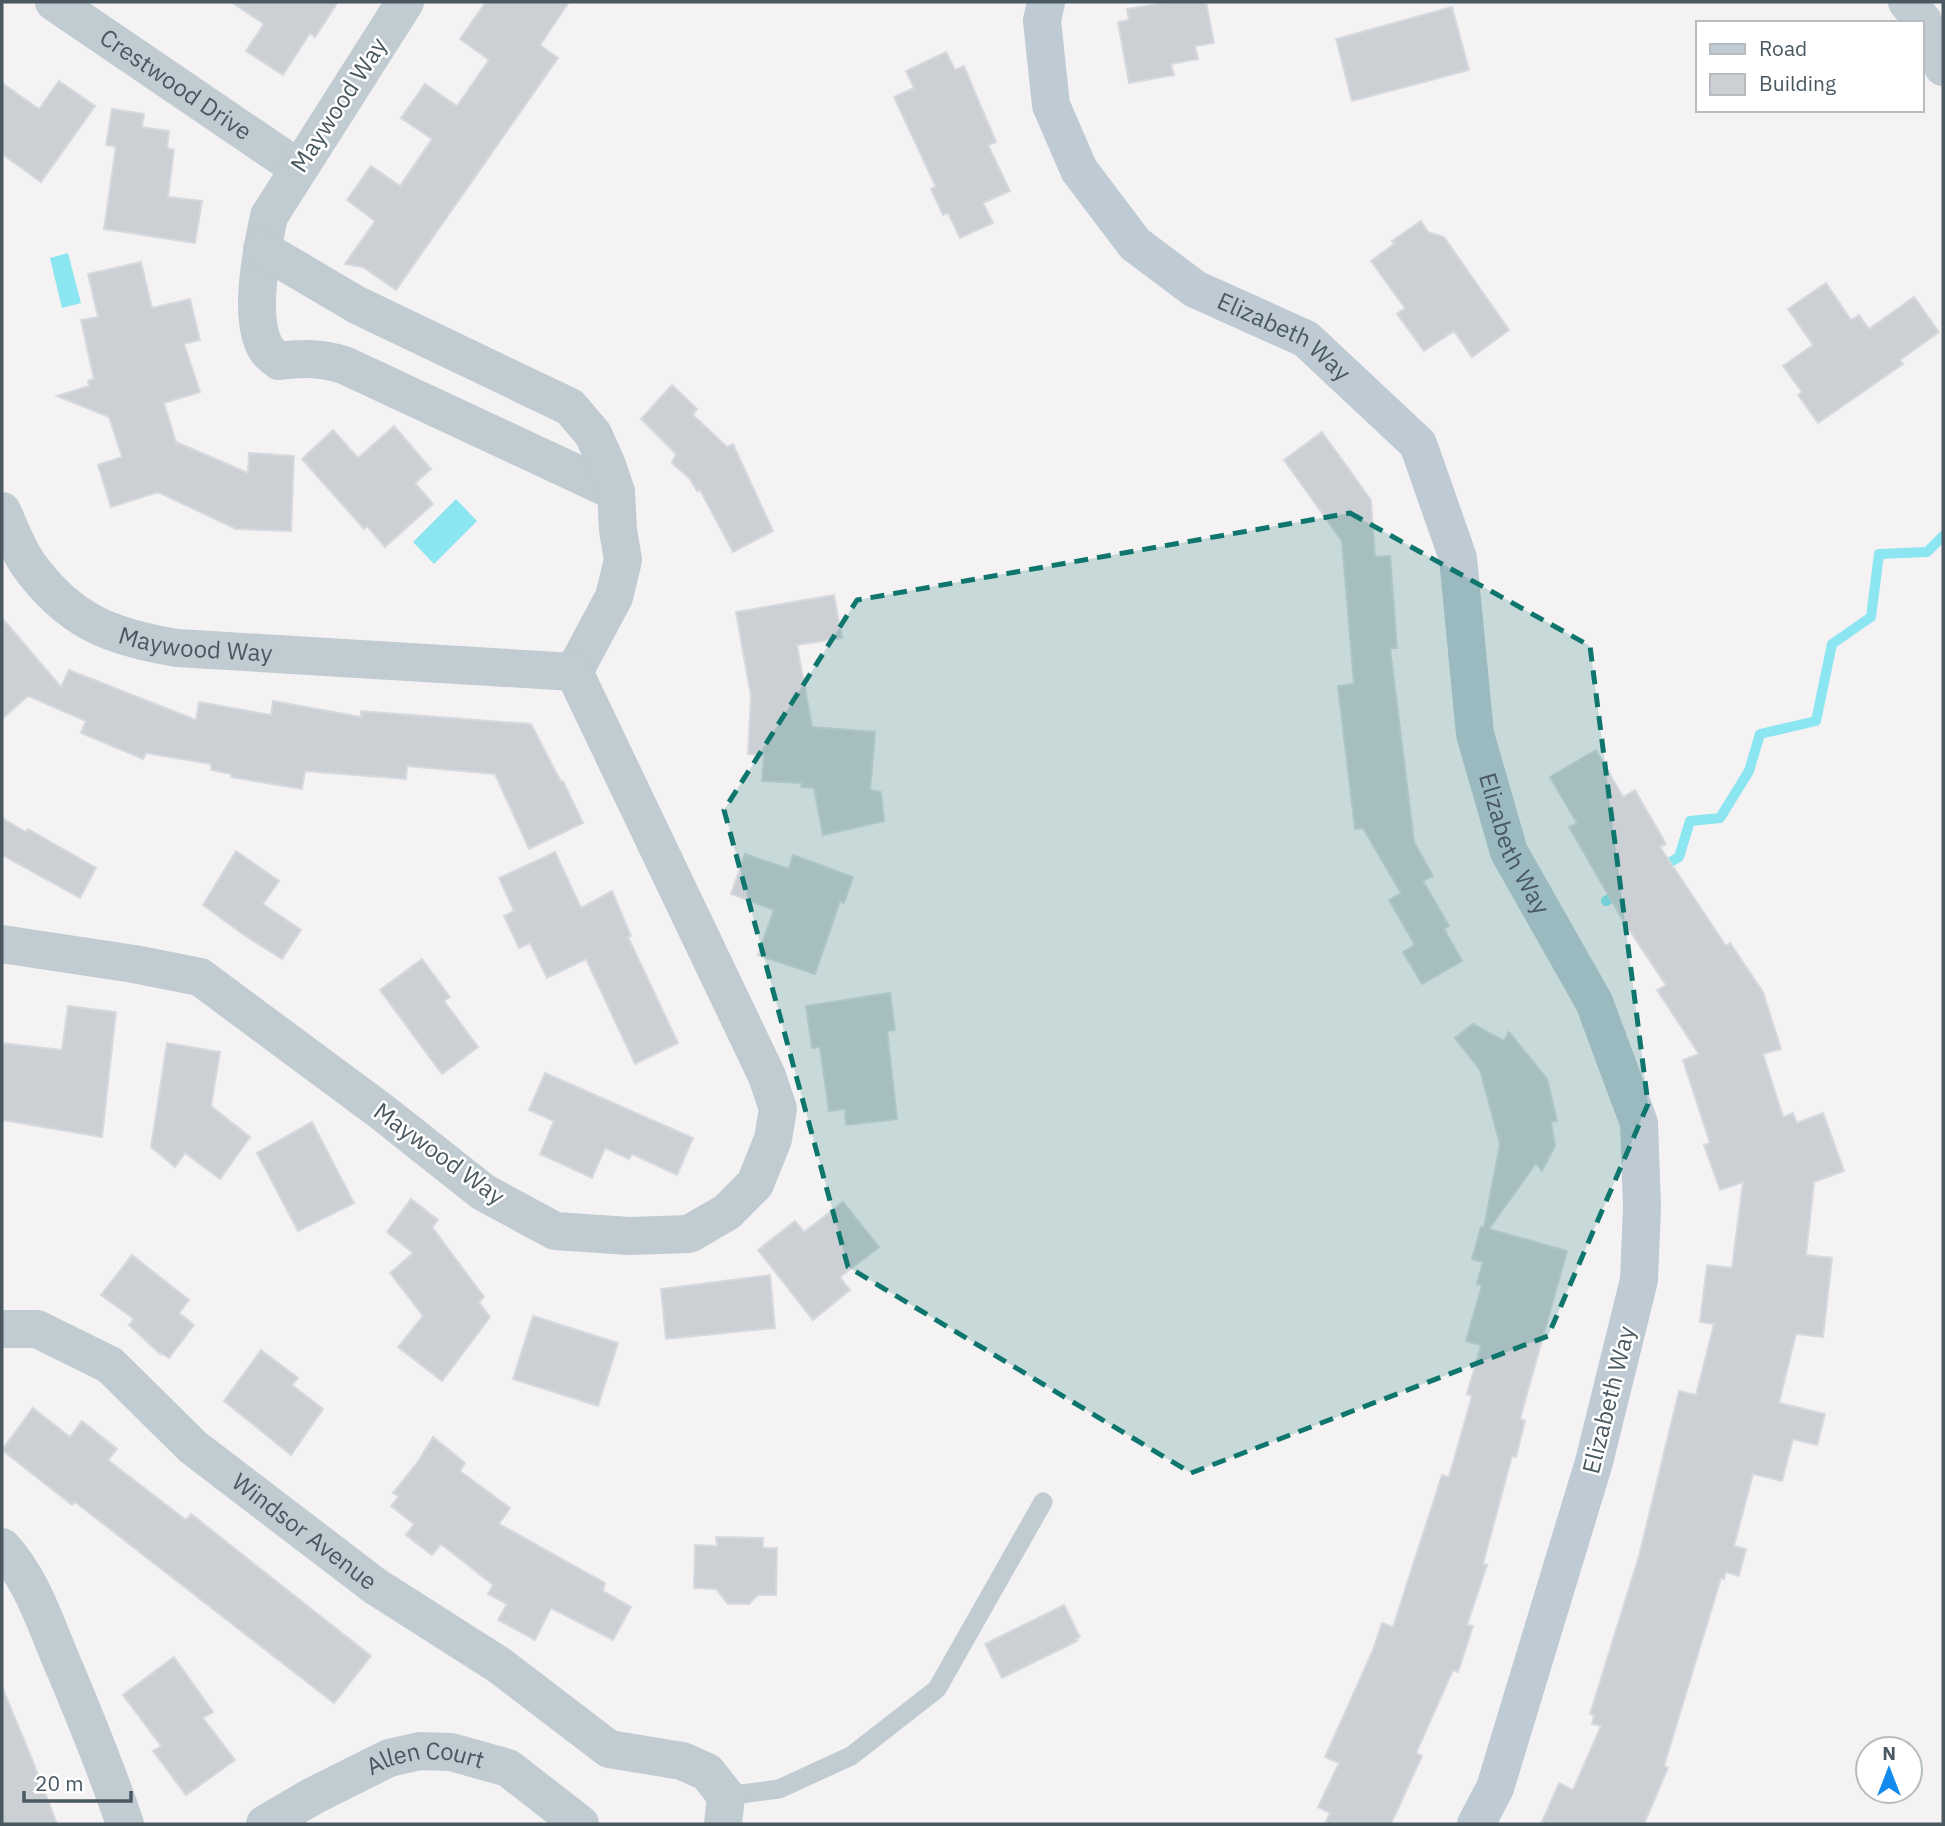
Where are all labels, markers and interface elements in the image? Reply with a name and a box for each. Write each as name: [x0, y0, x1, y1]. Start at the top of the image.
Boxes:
street label: Crestwood Drive: [94, 21, 258, 147]
legend: [1696, 21, 1924, 112]
street label: Maywood Way: [283, 31, 394, 178]
text: Road: [1759, 34, 1807, 62]
text: Building: [1759, 69, 1836, 97]
street label: Elizabeth Way: [1212, 284, 1358, 388]
street label: Maywood Way: [115, 618, 273, 669]
street label: Elizabeth Way: [1472, 769, 1558, 920]
street label: Maywood Way: [368, 1095, 512, 1212]
street label: Elizabeth Way: [1574, 1323, 1642, 1477]
street label: Windsor Avenue: [226, 1465, 384, 1597]
street label: Allen Court: [360, 1734, 488, 1782]
north arrow: [1854, 1735, 1924, 1805]
text: N: [1882, 1741, 1896, 1765]
scale bar: [24, 1759, 131, 1803]
text: 20 m: [35, 1769, 84, 1797]

